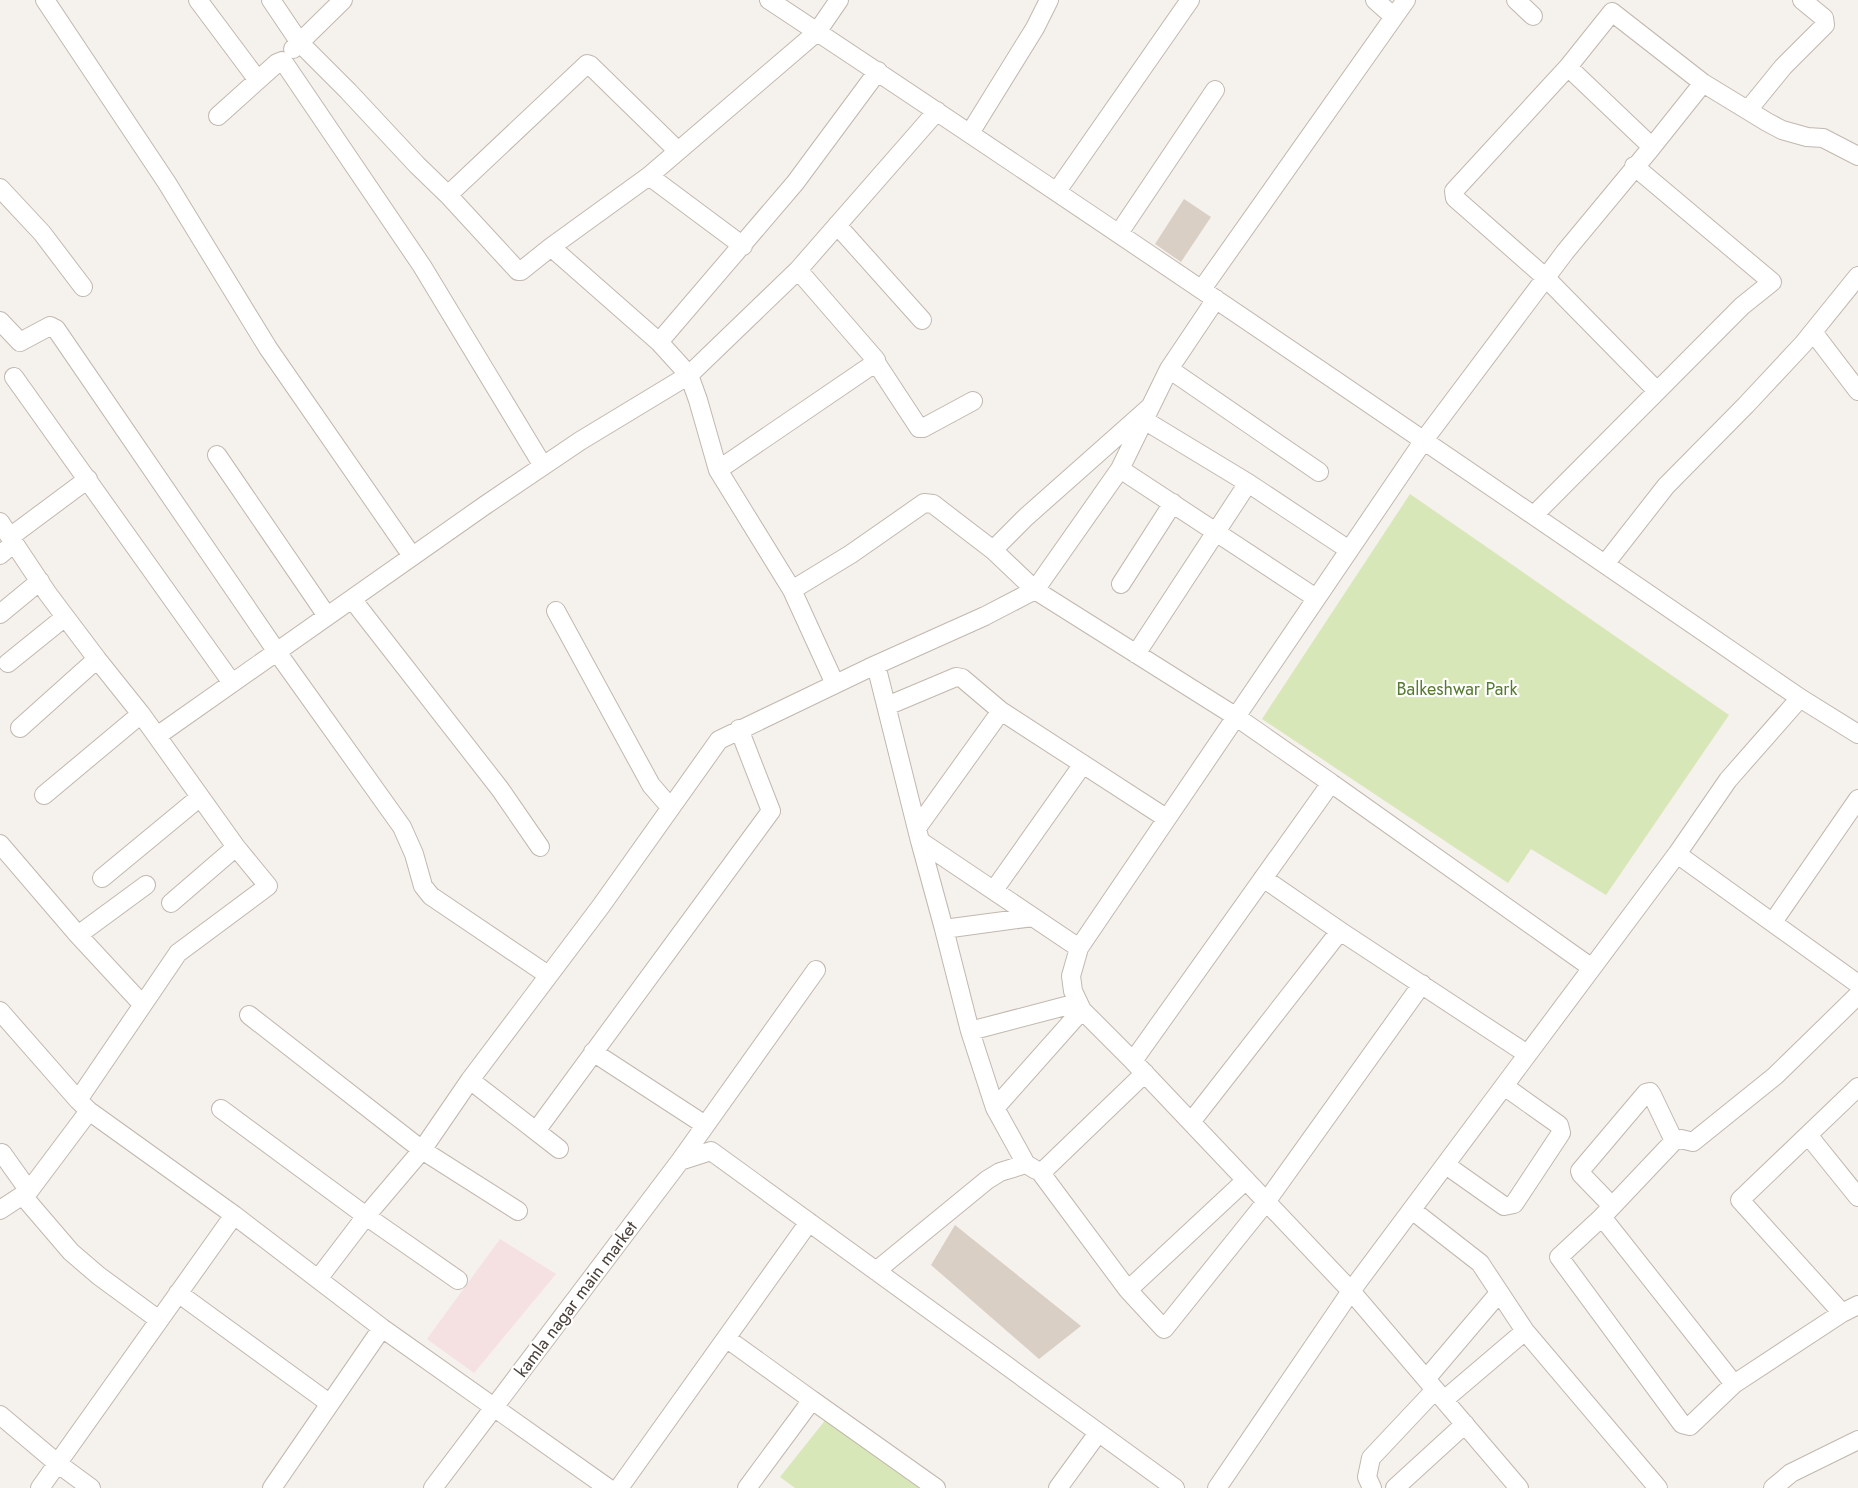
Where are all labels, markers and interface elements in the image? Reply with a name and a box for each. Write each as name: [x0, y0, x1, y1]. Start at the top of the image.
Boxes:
park label: Balkeshwar Park: [1397, 676, 1518, 702]
street label: kamla nagar main market: [509, 1215, 644, 1383]

